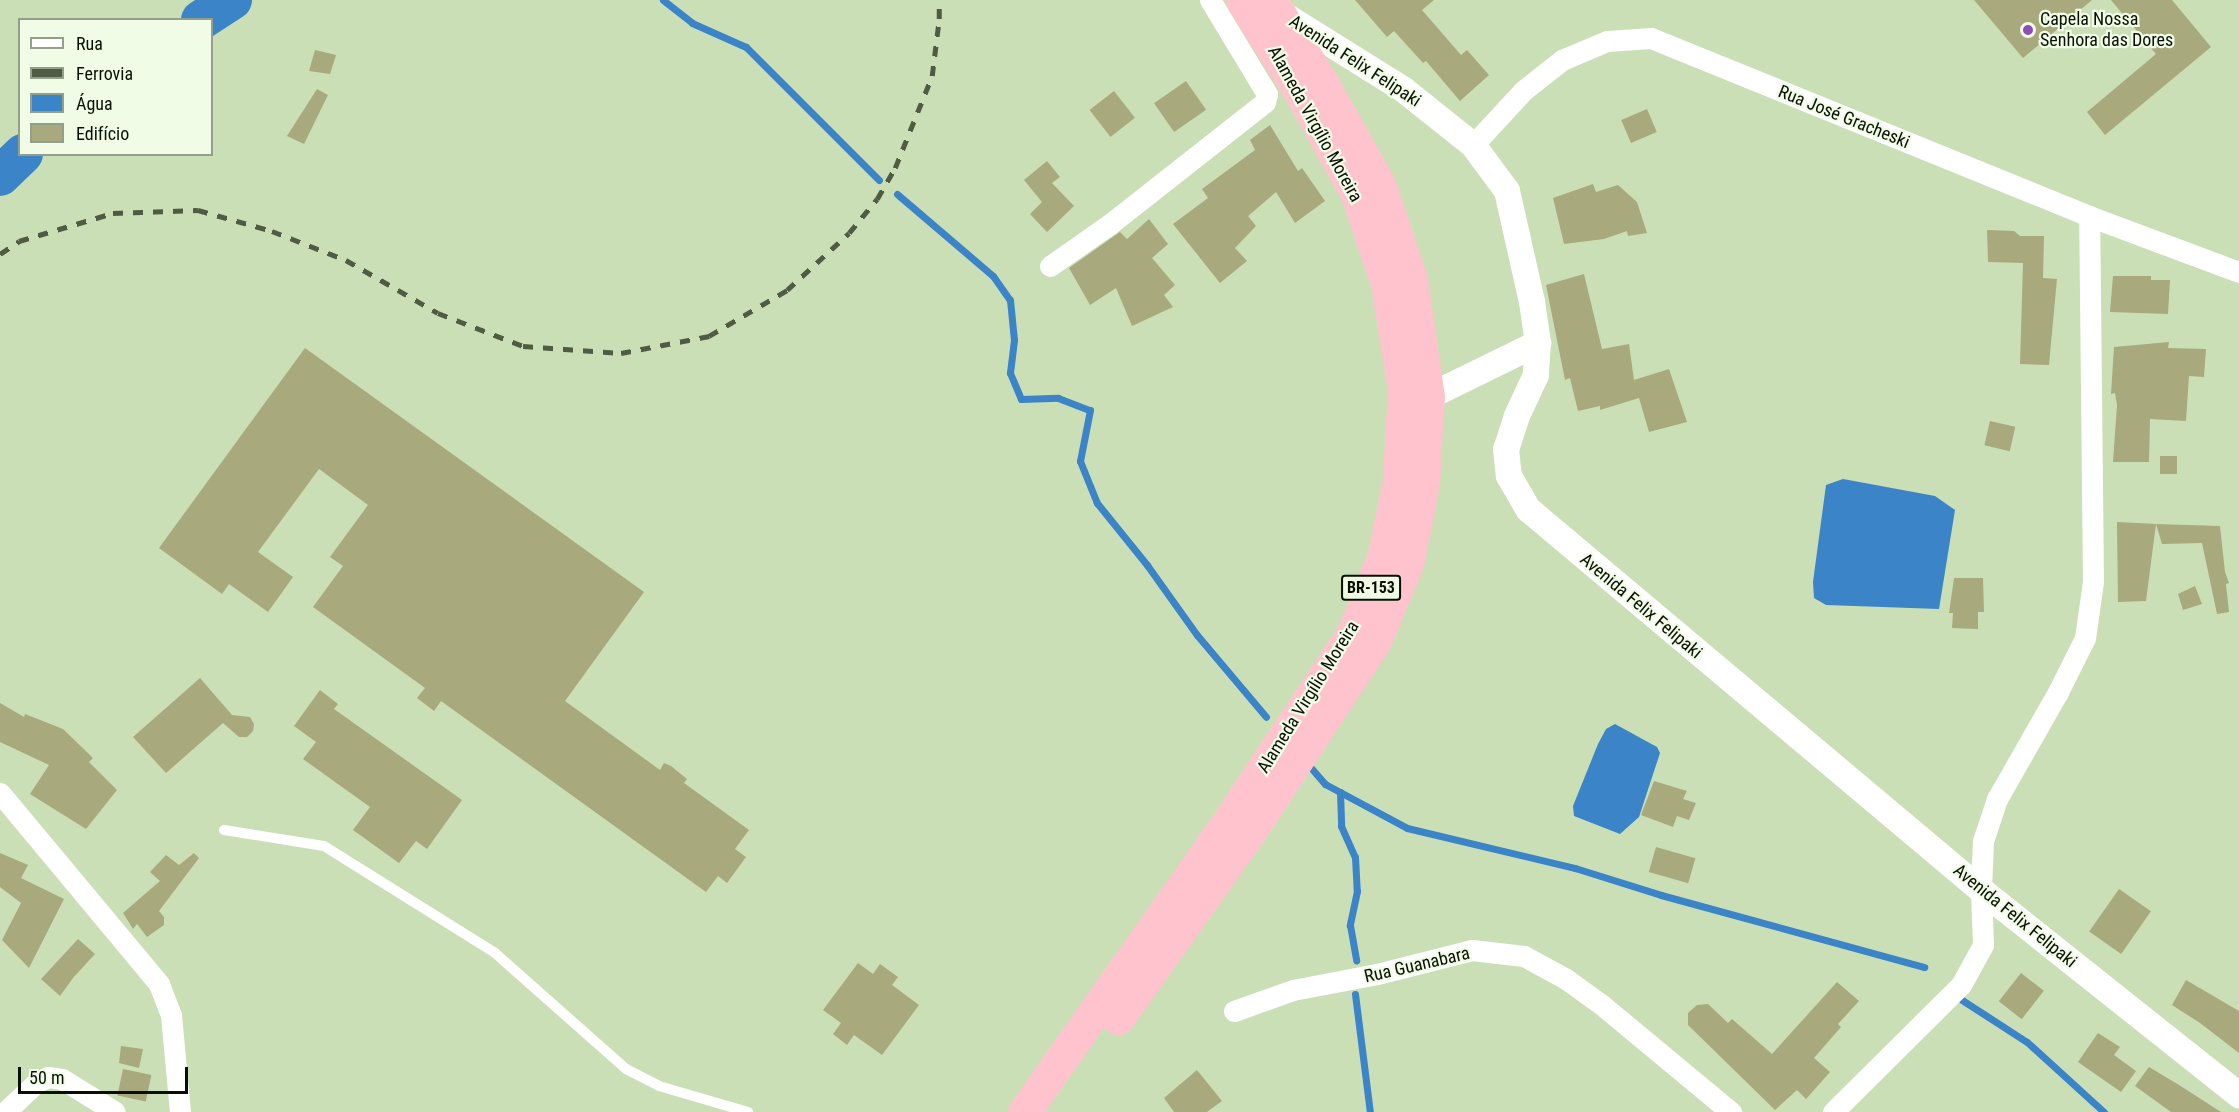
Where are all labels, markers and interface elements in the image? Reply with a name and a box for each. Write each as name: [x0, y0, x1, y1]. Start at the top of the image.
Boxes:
place label: Capela Nossa Senhora das Dores: [2040, 9, 2173, 52]
street label: Avenida Felix Felipaki: [1285, 10, 1425, 112]
legend: [18, 18, 213, 156]
marker: Capela Nossa Senhora das Dores: [2021, 23, 2035, 37]
text: Rua: [76, 33, 103, 54]
street label: Alameda Virgílio Moreira: [1263, 42, 1367, 206]
text: Ferrovia: [76, 63, 133, 84]
street label: Rua José Gracheski: [1775, 81, 1913, 153]
text: Água: [76, 93, 113, 114]
text: Edifício: [76, 123, 129, 144]
street label: Avenida Felix Felipaki: [1576, 549, 1706, 663]
road number: BR-153: [1341, 575, 1401, 601]
street label: Alameda Virgílio Moreira: [1252, 617, 1364, 777]
street label: Avenida Felix Felipaki: [1949, 860, 2081, 972]
street label: Rua Guanabara: [1362, 942, 1472, 988]
scale bar: [21, 1055, 190, 1093]
text: 50 m: [29, 1067, 64, 1088]

